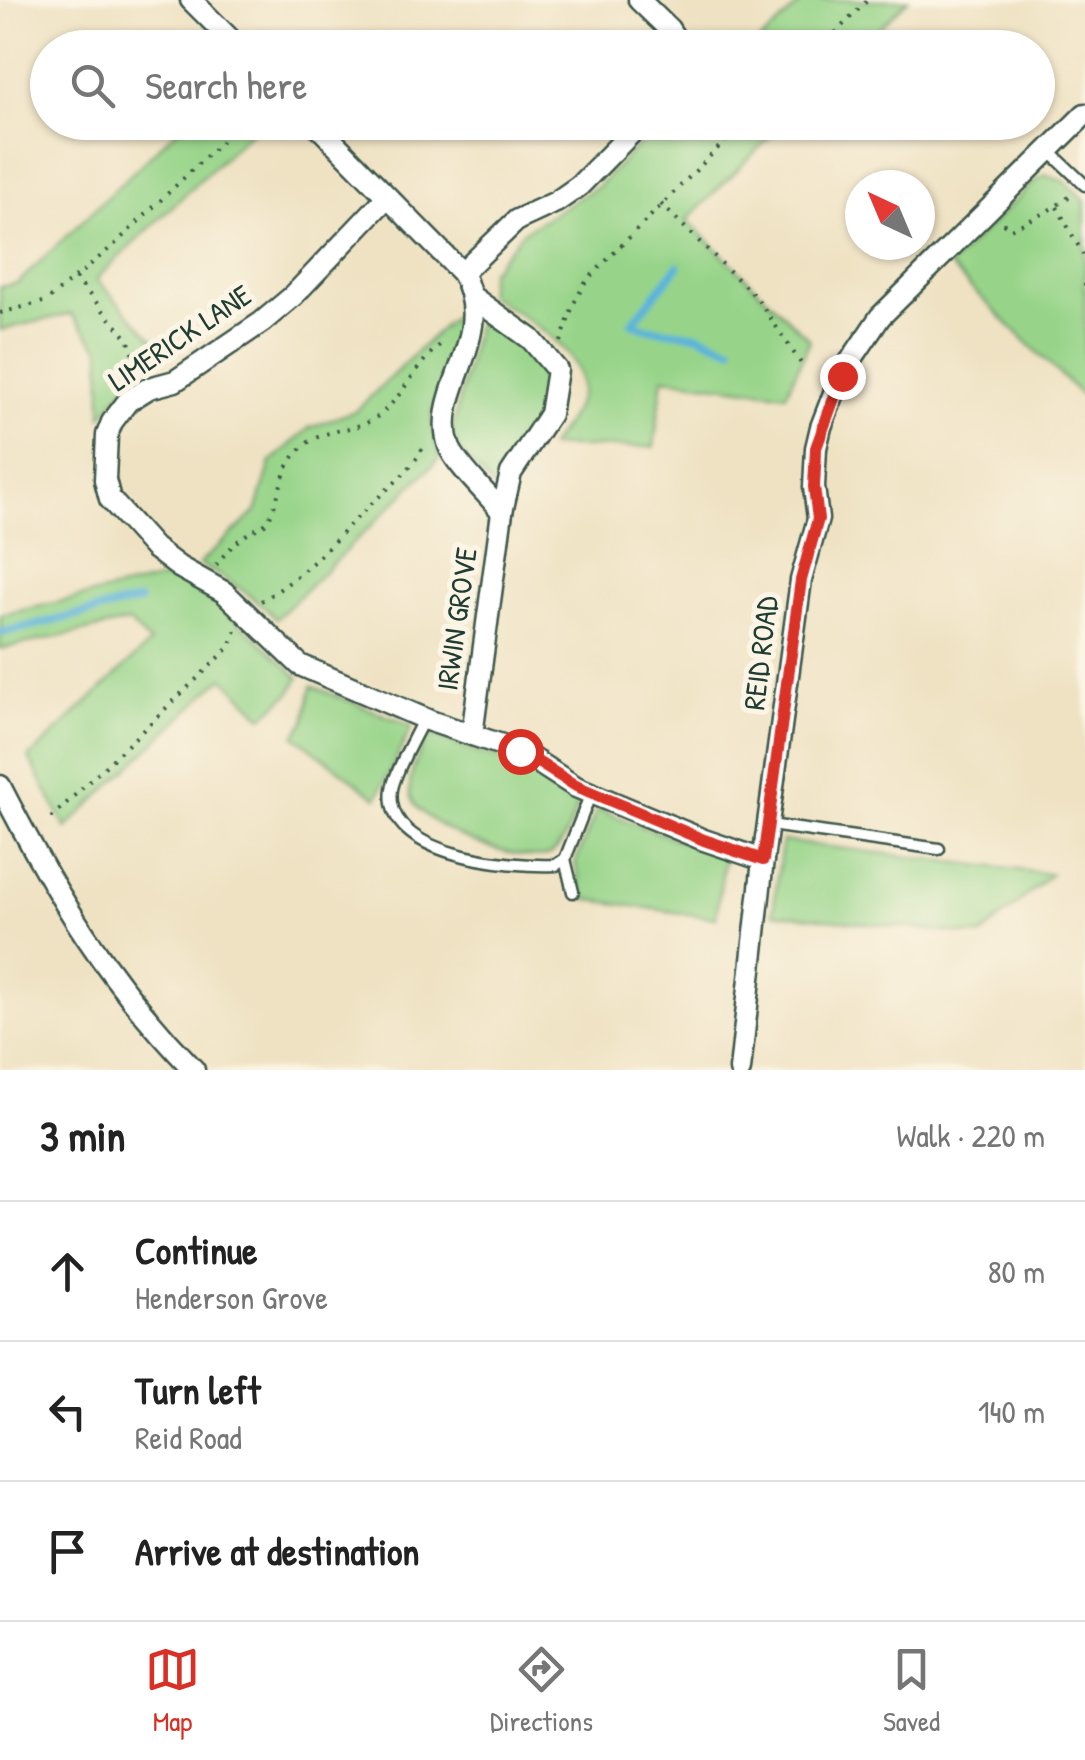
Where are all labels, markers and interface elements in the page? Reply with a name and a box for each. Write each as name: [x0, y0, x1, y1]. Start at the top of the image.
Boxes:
search box: [30, 30, 1055, 140]
icon: search: [65, 58, 120, 113]
text: Search here: [145, 59, 307, 111]
north arrow: [845, 170, 935, 260]
street label: LIMERICK LANE: [100, 275, 259, 400]
route end: [820, 354, 866, 400]
street label: IRWIN GROVE: [426, 545, 486, 693]
street label: REID ROAD: [733, 593, 787, 712]
route start: [498, 729, 544, 775]
text: 3 min: [40, 1107, 125, 1164]
text: Walk · 220 m: [896, 1114, 1045, 1157]
text: Continue: [135, 1224, 257, 1276]
icon: ahead: [40, 1244, 95, 1299]
text: 80 m: [988, 1250, 1045, 1293]
text: Henderson Grove: [135, 1276, 328, 1319]
text: Turn left: [135, 1364, 260, 1416]
icon: left: [40, 1384, 95, 1439]
text: 140 m: [978, 1390, 1045, 1433]
text: Reid Road: [135, 1416, 242, 1459]
icon: arrive: [40, 1524, 95, 1579]
text: Arrive at destination: [135, 1525, 419, 1577]
tab: Map: [145, 1642, 200, 1740]
tab: Directions: [490, 1642, 593, 1740]
tab: Saved: [883, 1642, 940, 1740]

